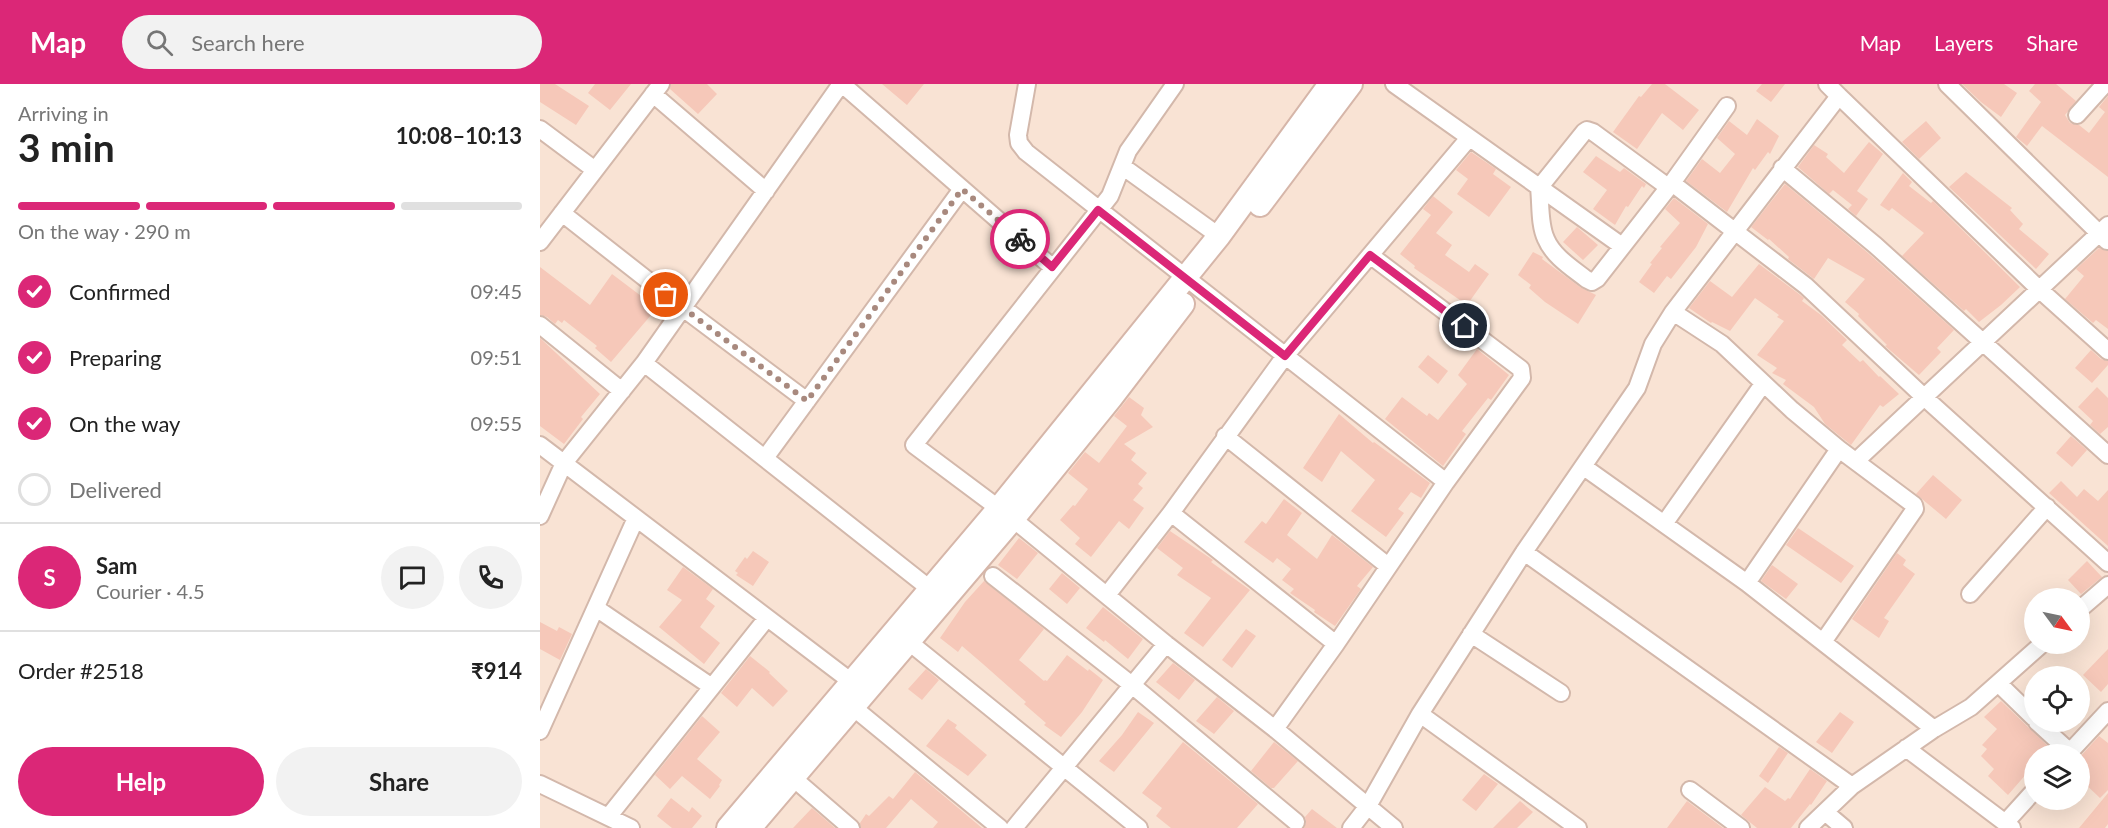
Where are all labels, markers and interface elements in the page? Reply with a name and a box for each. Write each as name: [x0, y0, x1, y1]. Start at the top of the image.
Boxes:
search box: [122, 15, 542, 69]
text: Map: [30, 25, 86, 59]
icon: search: [143, 26, 176, 59]
text: Search here: [191, 29, 305, 56]
text: Map: [1860, 30, 1901, 55]
text: Layers: [1934, 30, 1993, 55]
text: Share: [2026, 30, 2078, 55]
text: Arriving in: [18, 101, 109, 125]
text: 10:08–10:13: [396, 122, 522, 149]
text: 3 min: [18, 124, 115, 170]
courier: [990, 209, 1050, 269]
text: On the way · 290 m: [18, 219, 191, 243]
icon: bike: [1004, 223, 1037, 256]
pin: [640, 269, 691, 320]
icon: check: [18, 275, 51, 308]
text: Confirmed: [69, 278, 171, 305]
icon: bag: [649, 278, 682, 311]
text: 09:45: [471, 279, 522, 303]
pin: [1439, 300, 1490, 351]
icon: home: [1448, 309, 1481, 342]
icon: check: [18, 341, 51, 374]
text: Preparing: [69, 344, 161, 371]
text: 09:51: [471, 345, 522, 369]
icon: check: [18, 407, 51, 440]
text: On the way: [69, 410, 180, 437]
text: 09:55: [471, 411, 522, 435]
text: Delivered: [69, 476, 162, 503]
button: chat: [381, 546, 444, 609]
button: phone: [459, 546, 522, 609]
text: Sam: [96, 552, 138, 579]
text: S: [43, 564, 56, 591]
text: Courier · 4.5: [96, 579, 205, 603]
north arrow: [2024, 588, 2090, 654]
map controls: [2024, 588, 2090, 810]
text: Order #2518: [18, 657, 144, 684]
text: ₹914: [471, 657, 522, 684]
button: locate: [2024, 666, 2090, 732]
button: layers: [2024, 744, 2090, 810]
button: Help: [18, 747, 264, 816]
button: Share: [276, 747, 522, 816]

